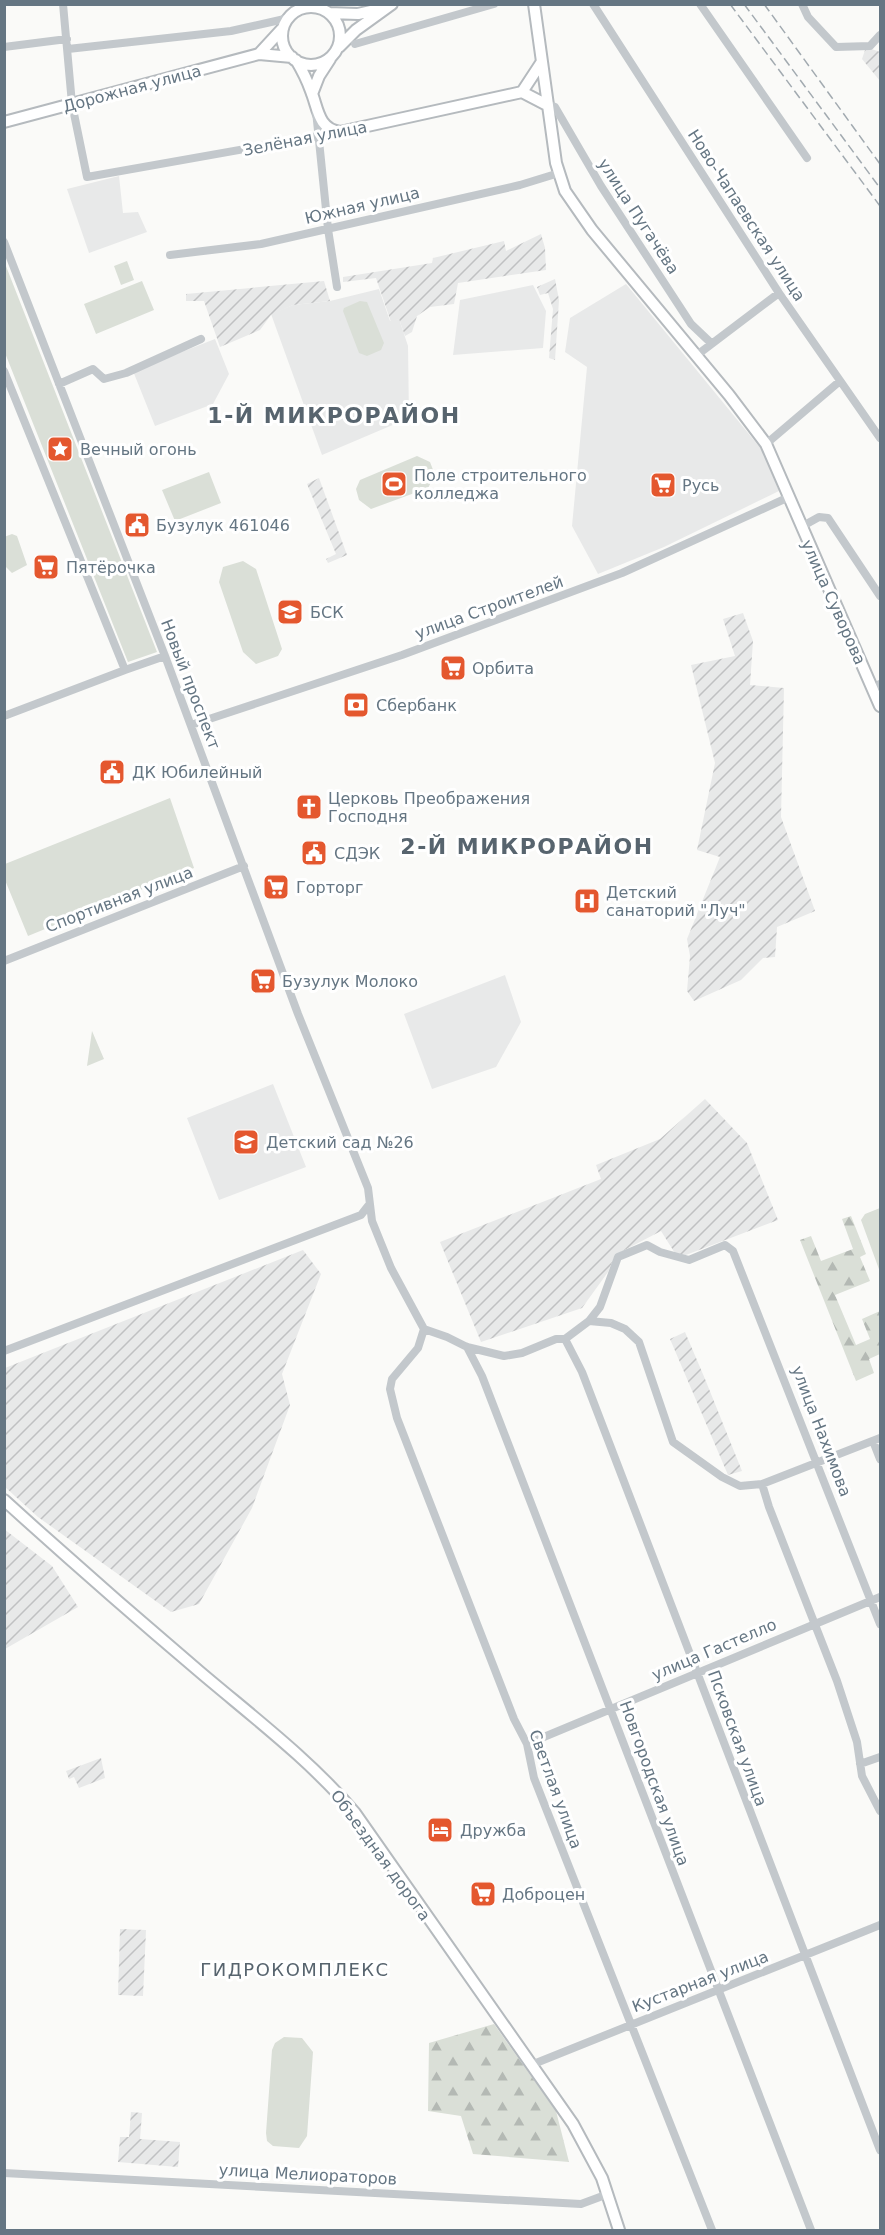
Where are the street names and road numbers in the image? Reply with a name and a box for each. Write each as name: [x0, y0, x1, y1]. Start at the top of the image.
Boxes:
street label: Дорожная улица: [61, 61, 203, 116]
street label: Зелёная улица: [241, 117, 369, 160]
street label: Ново-Чапаевская улица: [684, 126, 809, 305]
street label: улица Пугачёва: [594, 155, 683, 278]
street label: Южная улица: [303, 183, 421, 228]
street label: улица Суворова: [797, 537, 870, 668]
street label: улица Строителей: [412, 572, 566, 643]
street label: Новый проспект: [157, 616, 224, 752]
street label: Спортивная улица: [43, 863, 196, 936]
street label: улица Нахимова: [788, 1363, 855, 1499]
street label: улица Гастелло: [649, 1615, 779, 1684]
street label: Псковская улица: [704, 1668, 771, 1809]
street label: Новгородская улица: [616, 1698, 693, 1868]
street label: Светлая улица: [525, 1727, 586, 1851]
street label: Объездная дорога: [327, 1786, 434, 1924]
street label: Кустарная улица: [629, 1947, 771, 2016]
street label: улица Мелиораторов: [218, 2160, 398, 2189]

